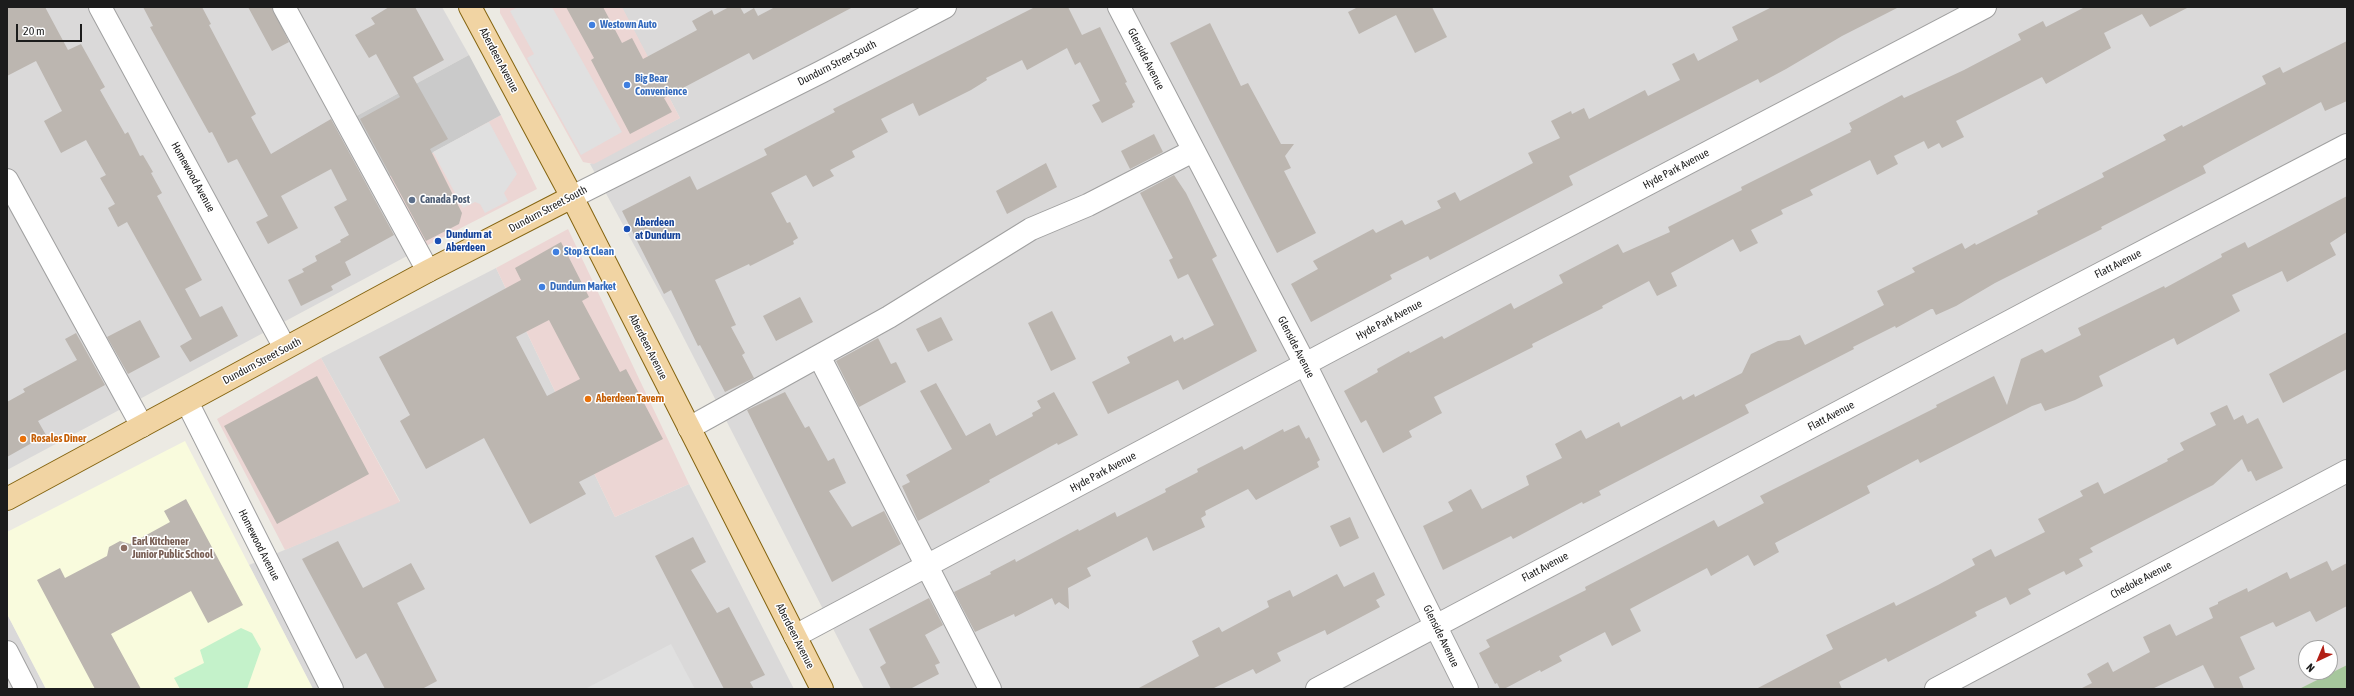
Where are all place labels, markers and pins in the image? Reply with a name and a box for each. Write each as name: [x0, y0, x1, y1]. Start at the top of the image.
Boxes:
place label: Westown Auto: [600, 18, 657, 32]
marker: Westown Auto: [587, 20, 597, 30]
place label: Big Bear Convenience: [635, 72, 687, 98]
marker: Big Bear Convenience: [622, 80, 632, 90]
place label: Canada Post: [420, 193, 470, 207]
marker: Canada Post: [407, 195, 417, 205]
place label: Aberdeen at Dundurn: [635, 216, 681, 242]
marker: Aberdeen at Dundurn: [622, 224, 632, 234]
place label: Dundurn at Aberdeen: [446, 228, 492, 254]
marker: Dundurn at Aberdeen: [433, 236, 443, 246]
place label: Stop & Clean: [564, 245, 614, 259]
marker: Stop & Clean: [551, 247, 561, 257]
place label: Dundurn Market: [550, 280, 616, 294]
marker: Dundurn Market: [537, 282, 547, 292]
place label: Aberdeen Tavern: [596, 392, 664, 406]
marker: Aberdeen Tavern: [583, 394, 593, 404]
place label: Rosales Diner: [31, 432, 86, 446]
marker: Rosales Diner: [18, 434, 28, 444]
place label: Earl Kitchener Junior Public School: [132, 535, 213, 561]
marker: Earl Kitchener Junior Public School: [119, 543, 129, 553]

